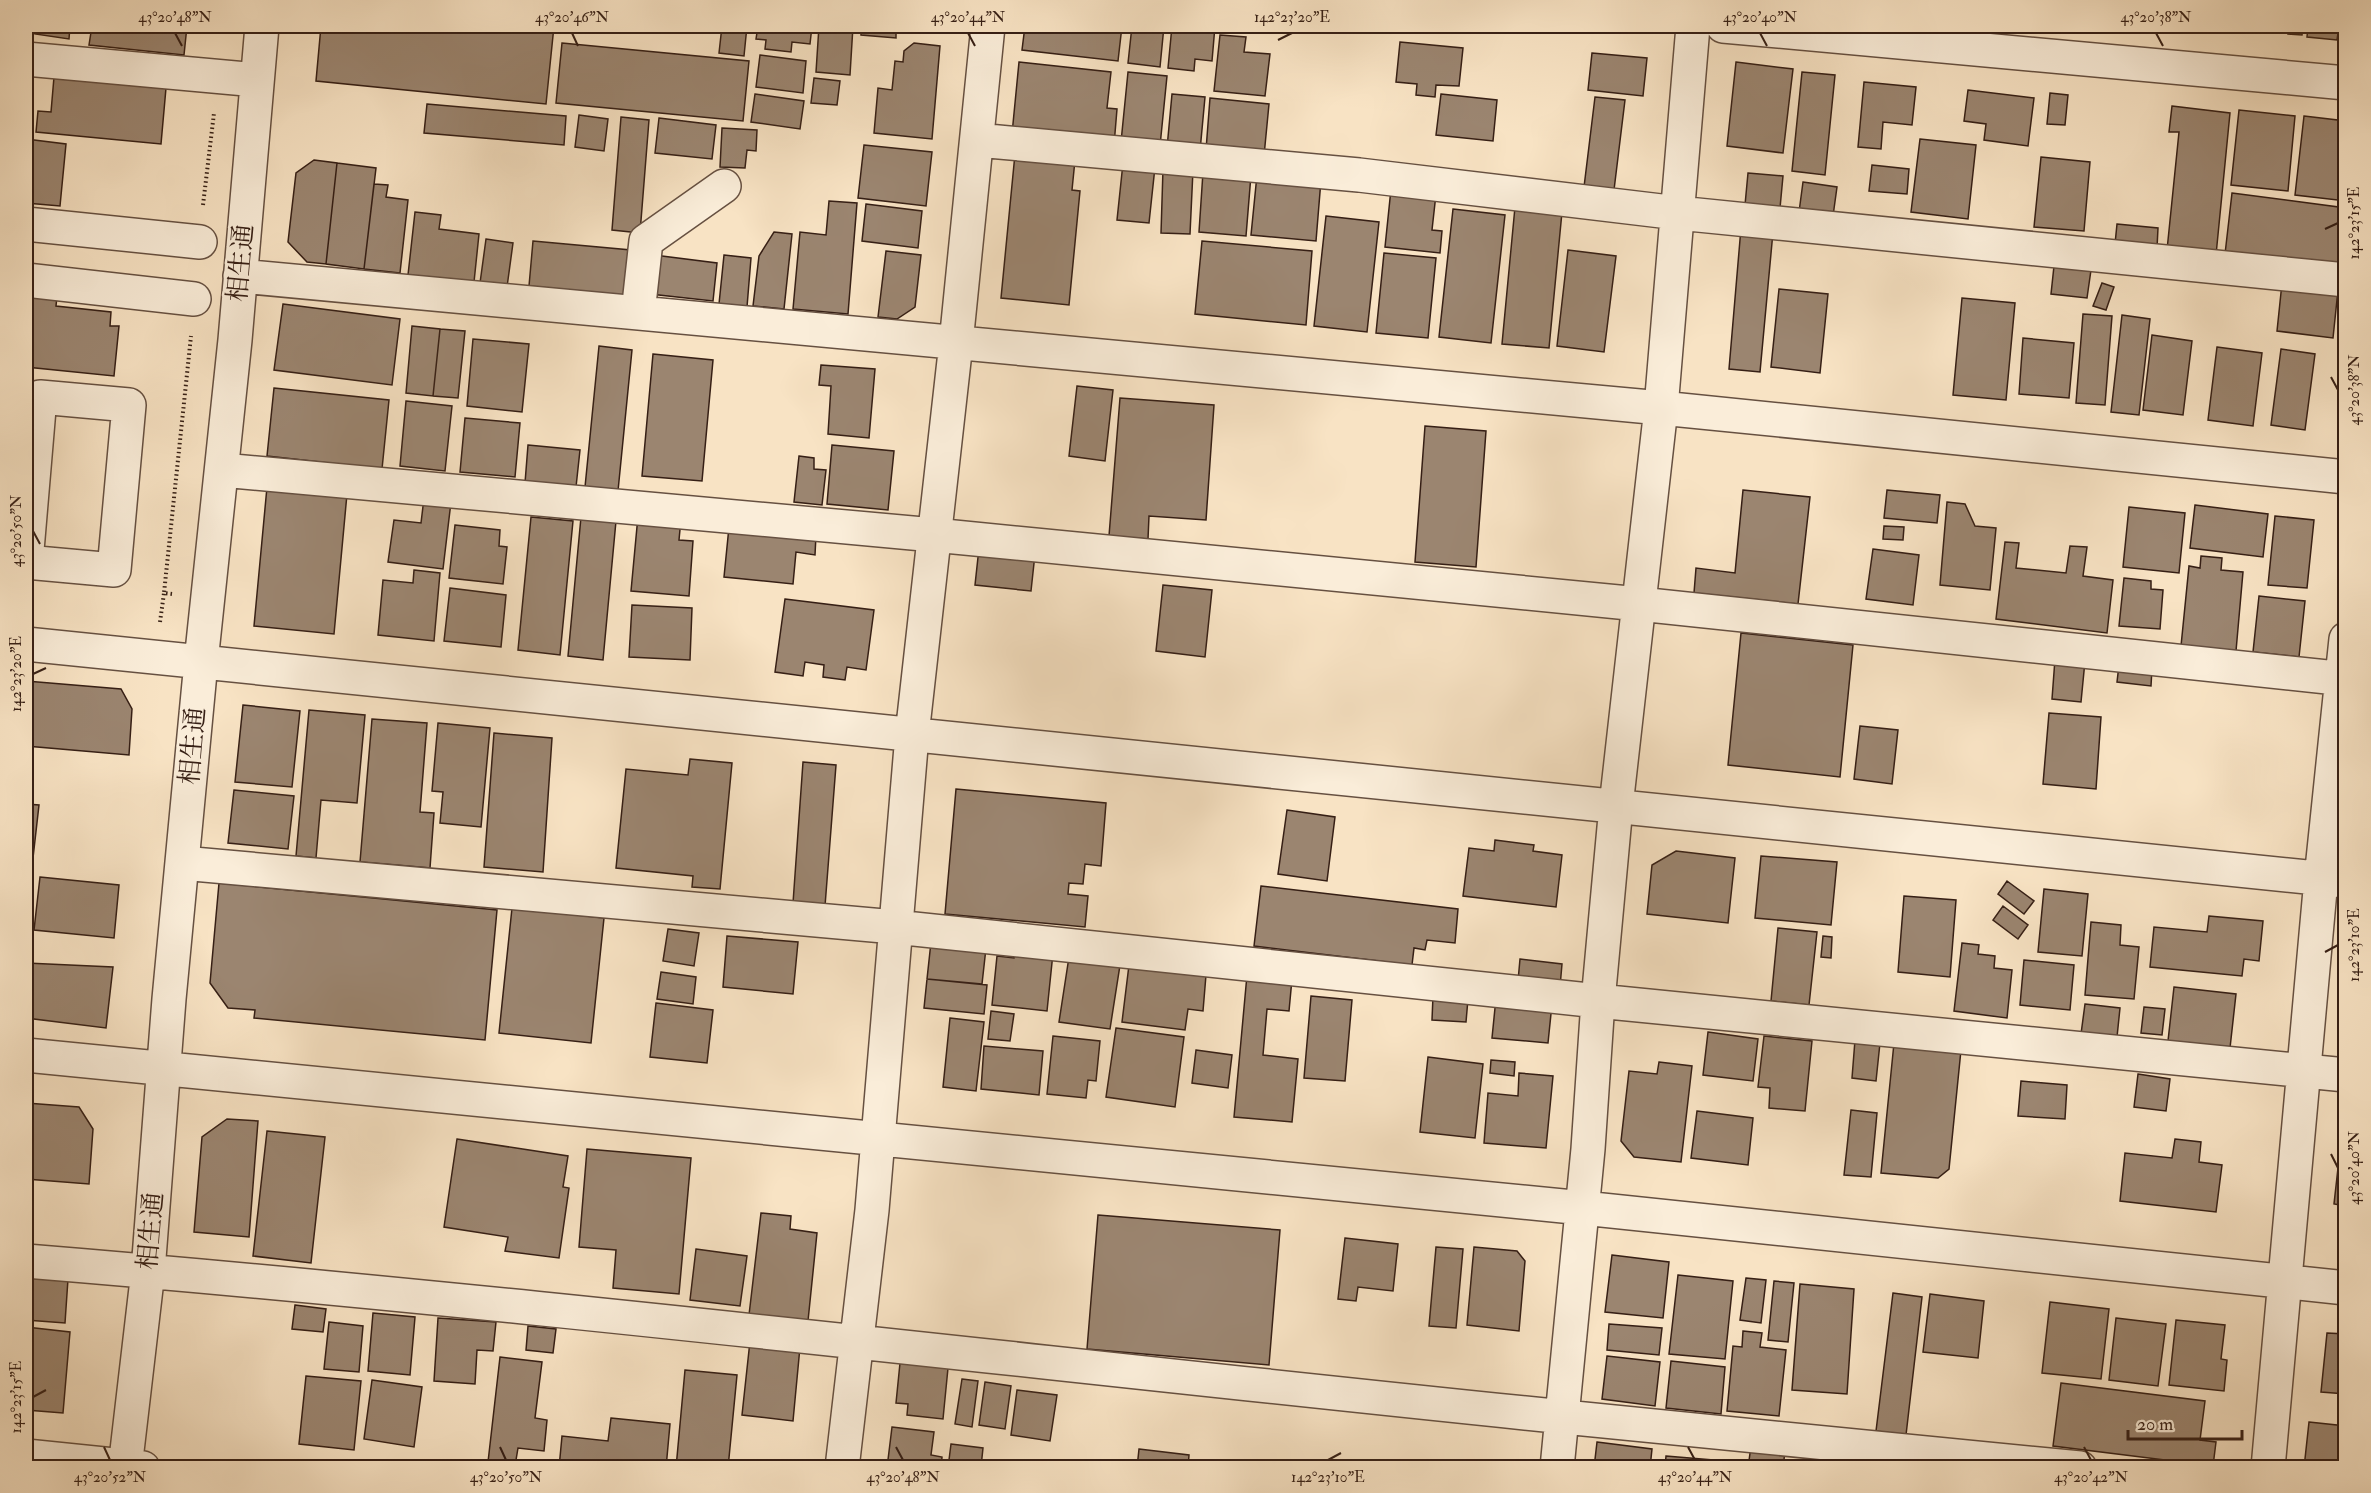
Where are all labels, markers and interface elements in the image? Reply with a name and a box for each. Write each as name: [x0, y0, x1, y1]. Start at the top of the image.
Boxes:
text: 43°20'48"N: [138, 8, 212, 27]
text: 43°20'46"N: [535, 8, 610, 27]
text: 43°20'44"N: [931, 8, 1006, 27]
text: 142°23'20"E: [1254, 8, 1330, 27]
text: 43°20'40"N: [1723, 8, 1798, 27]
text: 43°20'38"N: [2120, 8, 2192, 27]
text: 142°23'15"E: [2345, 186, 2364, 259]
street label: 相生通: [222, 223, 260, 303]
text: 43°20'38"N: [2345, 354, 2364, 426]
text: 43°20'50"N: [7, 494, 26, 567]
text: 142°23'20"E: [7, 636, 26, 712]
street label: 相生通: [174, 706, 212, 786]
text: 142°23'10"E: [2345, 908, 2364, 982]
text: 43°20'40"N: [2345, 1130, 2364, 1205]
street label: 相生通: [132, 1191, 170, 1271]
text: 142°23'15"E: [7, 1360, 26, 1433]
scale bar: [2128, 1403, 2242, 1441]
text: 20 m: [2137, 1413, 2173, 1436]
text: 43°20'52"N: [74, 1468, 147, 1487]
text: 43°20'50"N: [470, 1468, 543, 1487]
text: 43°20'48"N: [866, 1468, 940, 1487]
text: 142°23'10"E: [1291, 1468, 1365, 1487]
text: 43°20'44"N: [1658, 1468, 1733, 1487]
text: 43°20'42"N: [2054, 1468, 2129, 1487]

